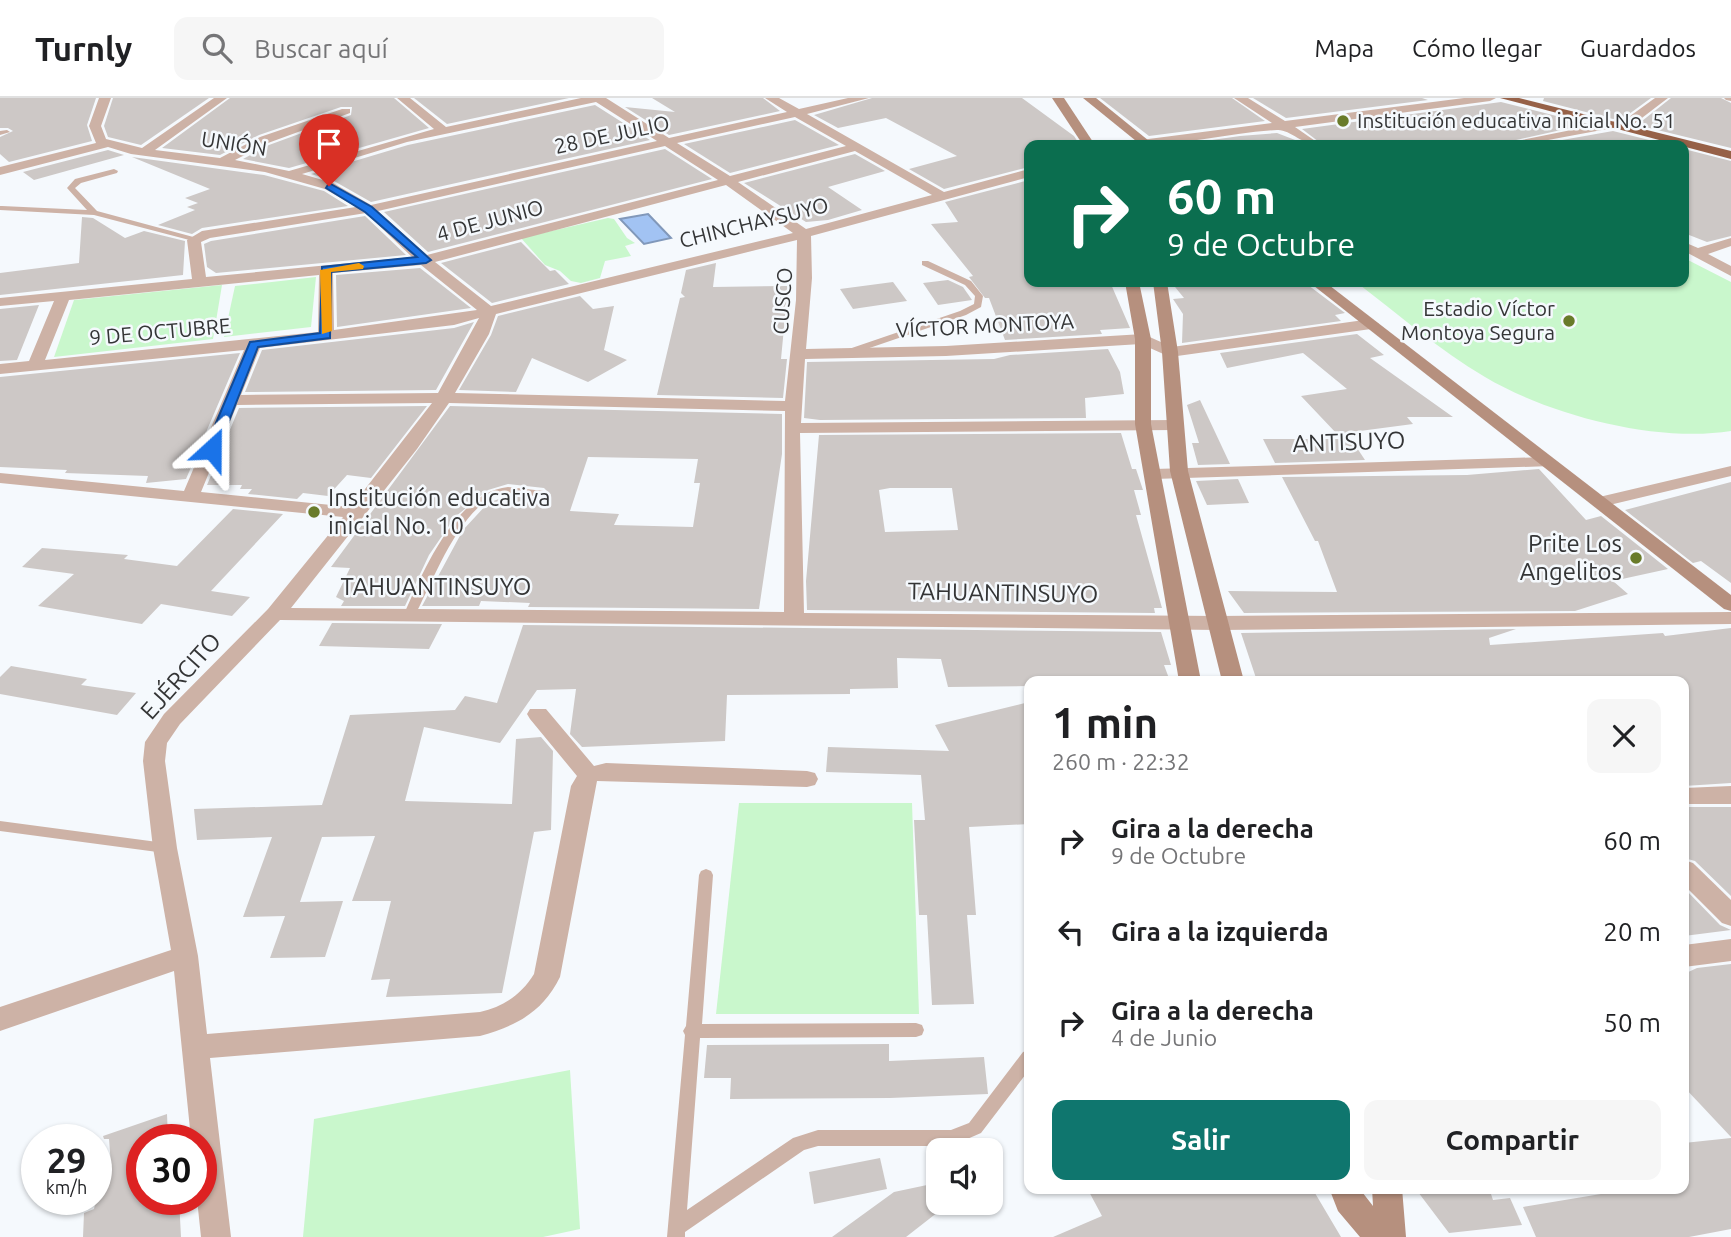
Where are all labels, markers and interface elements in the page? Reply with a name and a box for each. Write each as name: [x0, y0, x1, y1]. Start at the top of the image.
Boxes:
search box: [174, 17, 664, 80]
icon: search: [198, 29, 236, 67]
text: Turnly: [35, 30, 132, 67]
text: Buscar aquí: [254, 34, 388, 63]
text: Mapa: [1314, 35, 1374, 62]
text: Cómo llegar: [1412, 35, 1542, 62]
text: Guardados: [1580, 35, 1696, 62]
place label: Institución educativa inicial No. 51: [1357, 108, 1676, 132]
street label: 28 DE JULIO: [552, 110, 671, 158]
marker: Institución educativa inicial No. 51: [1335, 113, 1351, 129]
pin: [299, 114, 359, 186]
icon: arrive: [310, 125, 348, 163]
street label: UNIÓN: [200, 126, 269, 160]
icon: right: [1052, 168, 1143, 259]
text: 60 m: [1167, 168, 1276, 223]
street label: CHINCHAYSUYO: [677, 192, 831, 252]
street label: 4 DE JUNIO: [434, 194, 546, 246]
text: 9 de Octubre: [1167, 226, 1355, 262]
street label: CUSCO: [768, 267, 796, 335]
place label: Estadio Víctor Montoya Segura: [1401, 296, 1555, 344]
street label: VÍCTOR MONTOYA: [895, 308, 1075, 342]
street label: 9 DE OCTUBRE: [88, 313, 232, 349]
marker: Estadio Víctor Montoya Segura: [1561, 313, 1577, 329]
position arrow: [175, 412, 249, 486]
street label: ANTISUYO: [1292, 426, 1406, 457]
place label: Institución educativa inicial No. 10: [328, 484, 551, 539]
marker: Institución educativa inicial No. 10: [306, 504, 322, 520]
place label: Prite Los Angelitos: [1520, 530, 1622, 585]
marker: Prite Los Angelitos: [1628, 550, 1644, 566]
street label: TAHUANTINSUYO: [341, 573, 531, 600]
street label: TAHUANTINSUYO: [907, 577, 1099, 608]
street label: EJÉRCITO: [134, 626, 226, 724]
text: 1 min: [1052, 699, 1158, 746]
button: close: [1587, 699, 1661, 773]
text: 260 m · 22:32: [1052, 749, 1190, 774]
text: Gira a la derecha: [1111, 814, 1314, 843]
icon: right: [1052, 822, 1090, 860]
text: 60 m: [1603, 826, 1661, 855]
text: 9 de Octubre: [1111, 843, 1246, 868]
icon: left: [1052, 913, 1090, 951]
text: Gira a la izquierda: [1111, 917, 1329, 946]
text: 20 m: [1603, 917, 1661, 946]
text: Gira a la derecha: [1111, 996, 1314, 1025]
icon: right: [1052, 1004, 1090, 1042]
text: 50 m: [1603, 1008, 1661, 1037]
text: 4 de Junio: [1111, 1025, 1217, 1050]
button: Salir: [1052, 1100, 1350, 1180]
button: Compartir: [1364, 1100, 1661, 1180]
speed limit sign: 30: [126, 1124, 217, 1215]
map controls: [926, 1138, 1003, 1215]
button: sound: [926, 1138, 1003, 1215]
text: 29: [47, 1140, 86, 1180]
text: km/h: [46, 1177, 87, 1197]

